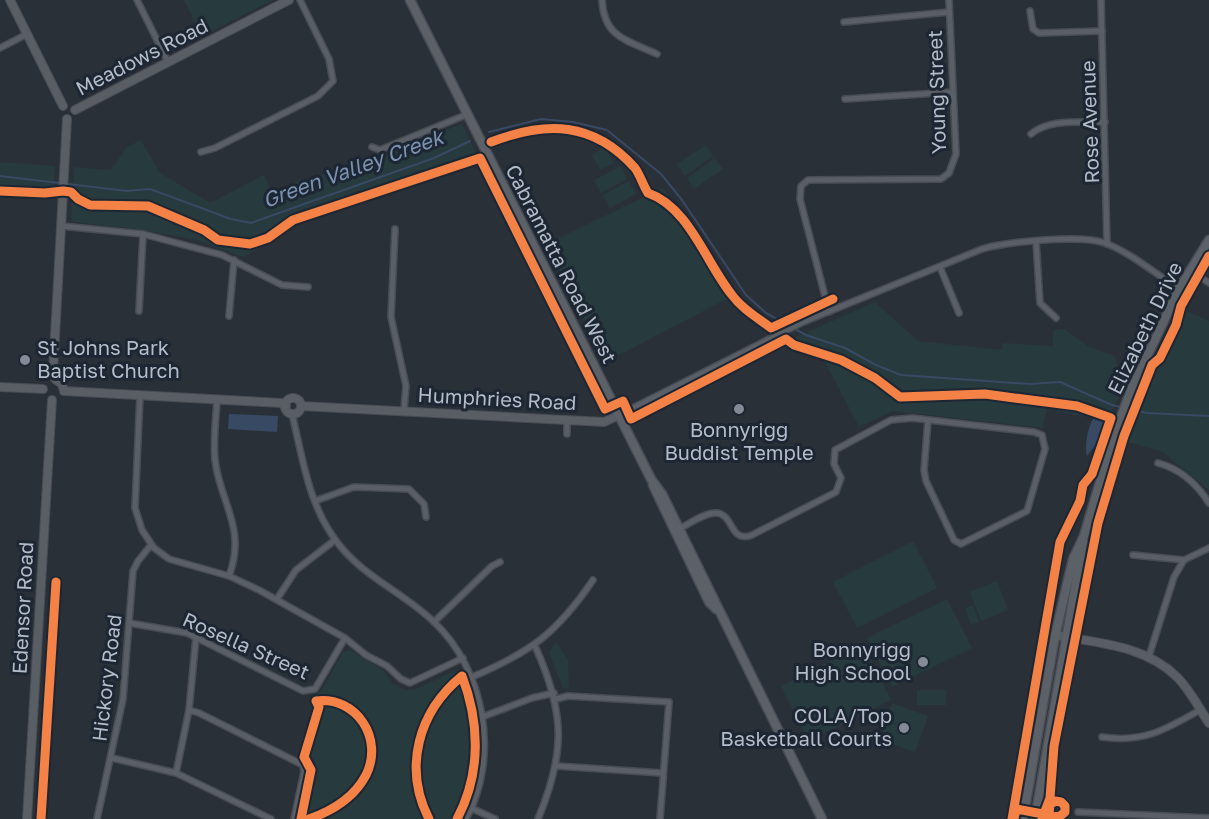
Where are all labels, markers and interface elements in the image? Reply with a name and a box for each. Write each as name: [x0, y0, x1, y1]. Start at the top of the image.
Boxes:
street label: Meadows Road: [72, 13, 212, 100]
street label: Young Street: [922, 30, 950, 154]
street label: Rose Avenue: [1075, 60, 1103, 184]
water label: Green Valley Creek: [259, 123, 449, 213]
street label: Cabramatta Road West: [501, 160, 622, 367]
street label: Elizabeth Drive: [1102, 257, 1187, 398]
place label: St Johns Park Baptist Church: [37, 335, 180, 382]
marker: St Johns Park Baptist Church: [18, 353, 32, 367]
street label: Humphries Road: [417, 382, 577, 414]
marker: Bonnyrigg Buddist Temple: [732, 402, 746, 416]
place label: Bonnyrigg Buddist Temple: [664, 417, 814, 464]
street label: Edensor Road: [7, 541, 37, 675]
street label: Rosella Street: [179, 606, 313, 684]
street label: Hickory Road: [86, 613, 126, 743]
place label: Bonnyrigg High School: [794, 637, 911, 684]
marker: Bonnyrigg High School: [916, 655, 930, 669]
place label: COLA/Top Basketball Courts: [720, 703, 892, 750]
marker: COLA/Top Basketball Courts: [897, 721, 911, 735]

